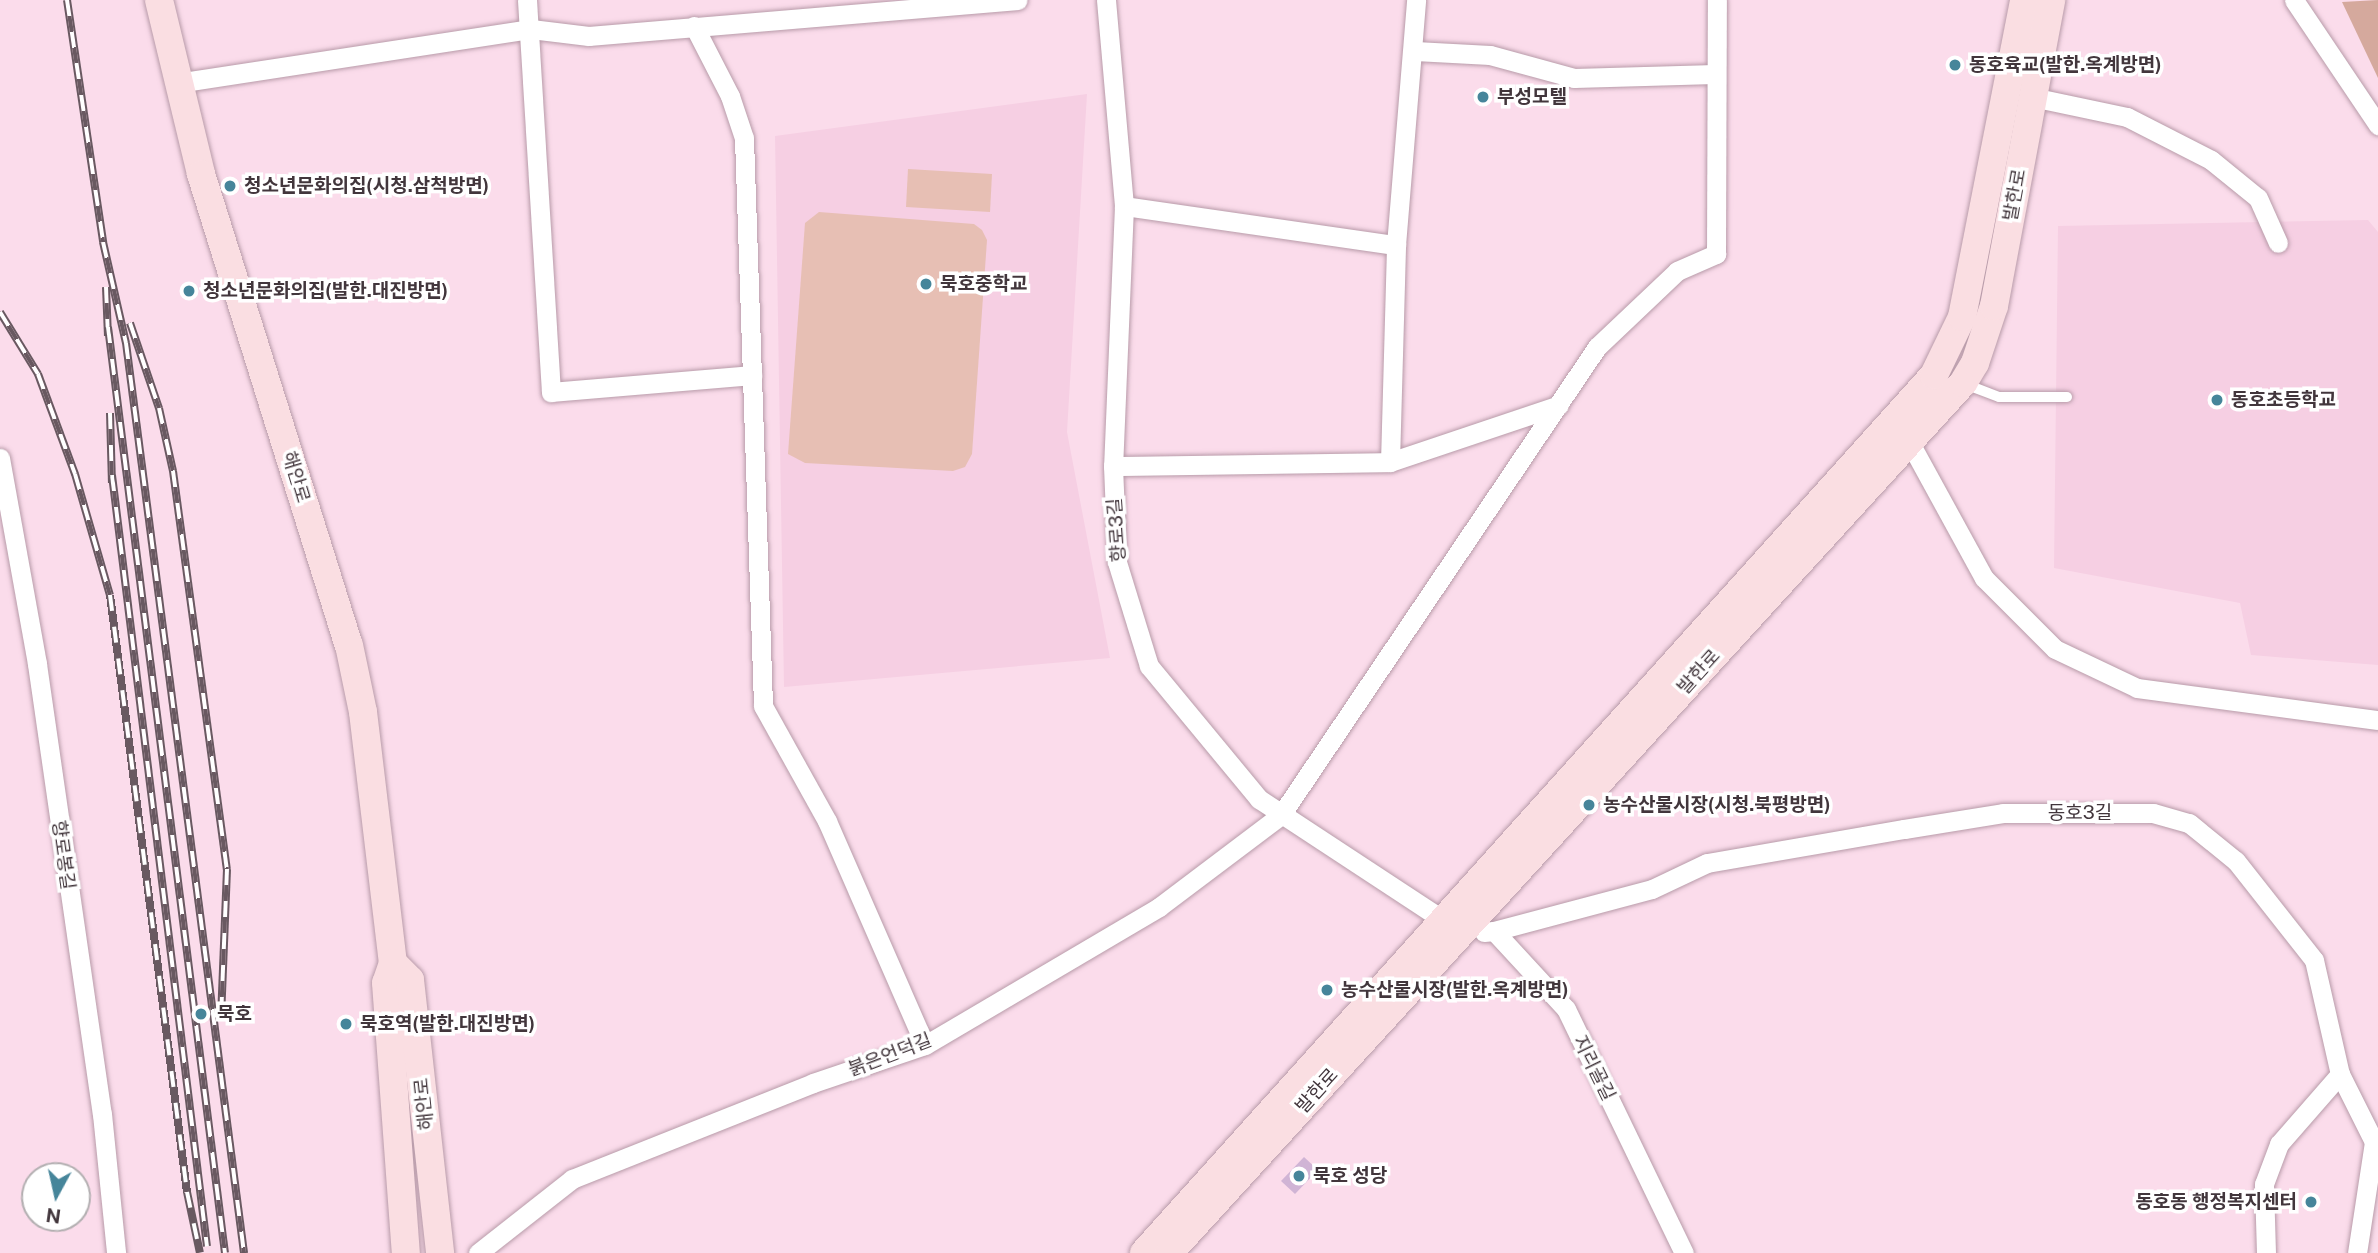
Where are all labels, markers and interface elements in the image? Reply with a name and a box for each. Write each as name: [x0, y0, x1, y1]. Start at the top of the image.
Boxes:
place label: 동호육교(발한.옥계방면): [1969, 54, 2162, 76]
marker: 동호육교(발한.옥계방면): [1947, 57, 1963, 73]
place label: 부성모텔: [1497, 86, 1567, 108]
marker: 부성모텔: [1475, 89, 1491, 105]
street label: 발한로: [1999, 167, 2031, 223]
place label: 청소년문화의집(시청.삼척방면): [244, 175, 489, 197]
marker: 청소년문화의집(시청.삼척방면): [222, 178, 238, 194]
place label: 묵호중학교: [940, 273, 1027, 295]
marker: 묵호중학교: [918, 276, 934, 292]
place label: 청소년문화의집(발한.대진방면): [203, 280, 448, 302]
marker: 청소년문화의집(발한.대진방면): [181, 283, 197, 299]
place label: 동호초등학교: [2231, 389, 2336, 411]
marker: 동호초등학교: [2209, 392, 2225, 408]
street label: 해안로: [277, 449, 315, 505]
street label: 향로3길: [1103, 497, 1131, 563]
street label: 발한로: [1673, 645, 1725, 699]
place label: 농수산물시장(시청.북평방면): [1603, 794, 1831, 816]
marker: 농수산물시장(시청.북평방면): [1581, 797, 1597, 813]
street label: 동호3길: [2048, 802, 2112, 824]
street label: 향로봉길: [47, 819, 79, 891]
place label: 농수산물시장(발한.옥계방면): [1341, 979, 1569, 1001]
marker: 농수산물시장(발한.옥계방면): [1319, 982, 1335, 998]
place label: 묵호: [217, 1003, 252, 1025]
marker: 묵호: [191, 1004, 211, 1024]
place label: 묵호역(발한.대진방면): [360, 1013, 535, 1035]
marker: 묵호역(발한.대진방면): [338, 1016, 354, 1032]
street label: 붉은언덕길: [845, 1029, 935, 1081]
street label: 지리골길: [1568, 1032, 1620, 1104]
street label: 발한로: [1291, 1064, 1343, 1118]
street label: 해안로: [410, 1077, 438, 1131]
north arrow: [21, 1162, 91, 1232]
place label: 묵호 성당: [1313, 1165, 1387, 1187]
marker: 묵호 성당: [1291, 1168, 1307, 1184]
place label: 동호동 행정복지센터: [2135, 1191, 2297, 1213]
marker: 동호동 행정복지센터: [2303, 1194, 2319, 1210]
text: N: [44, 1204, 62, 1228]

